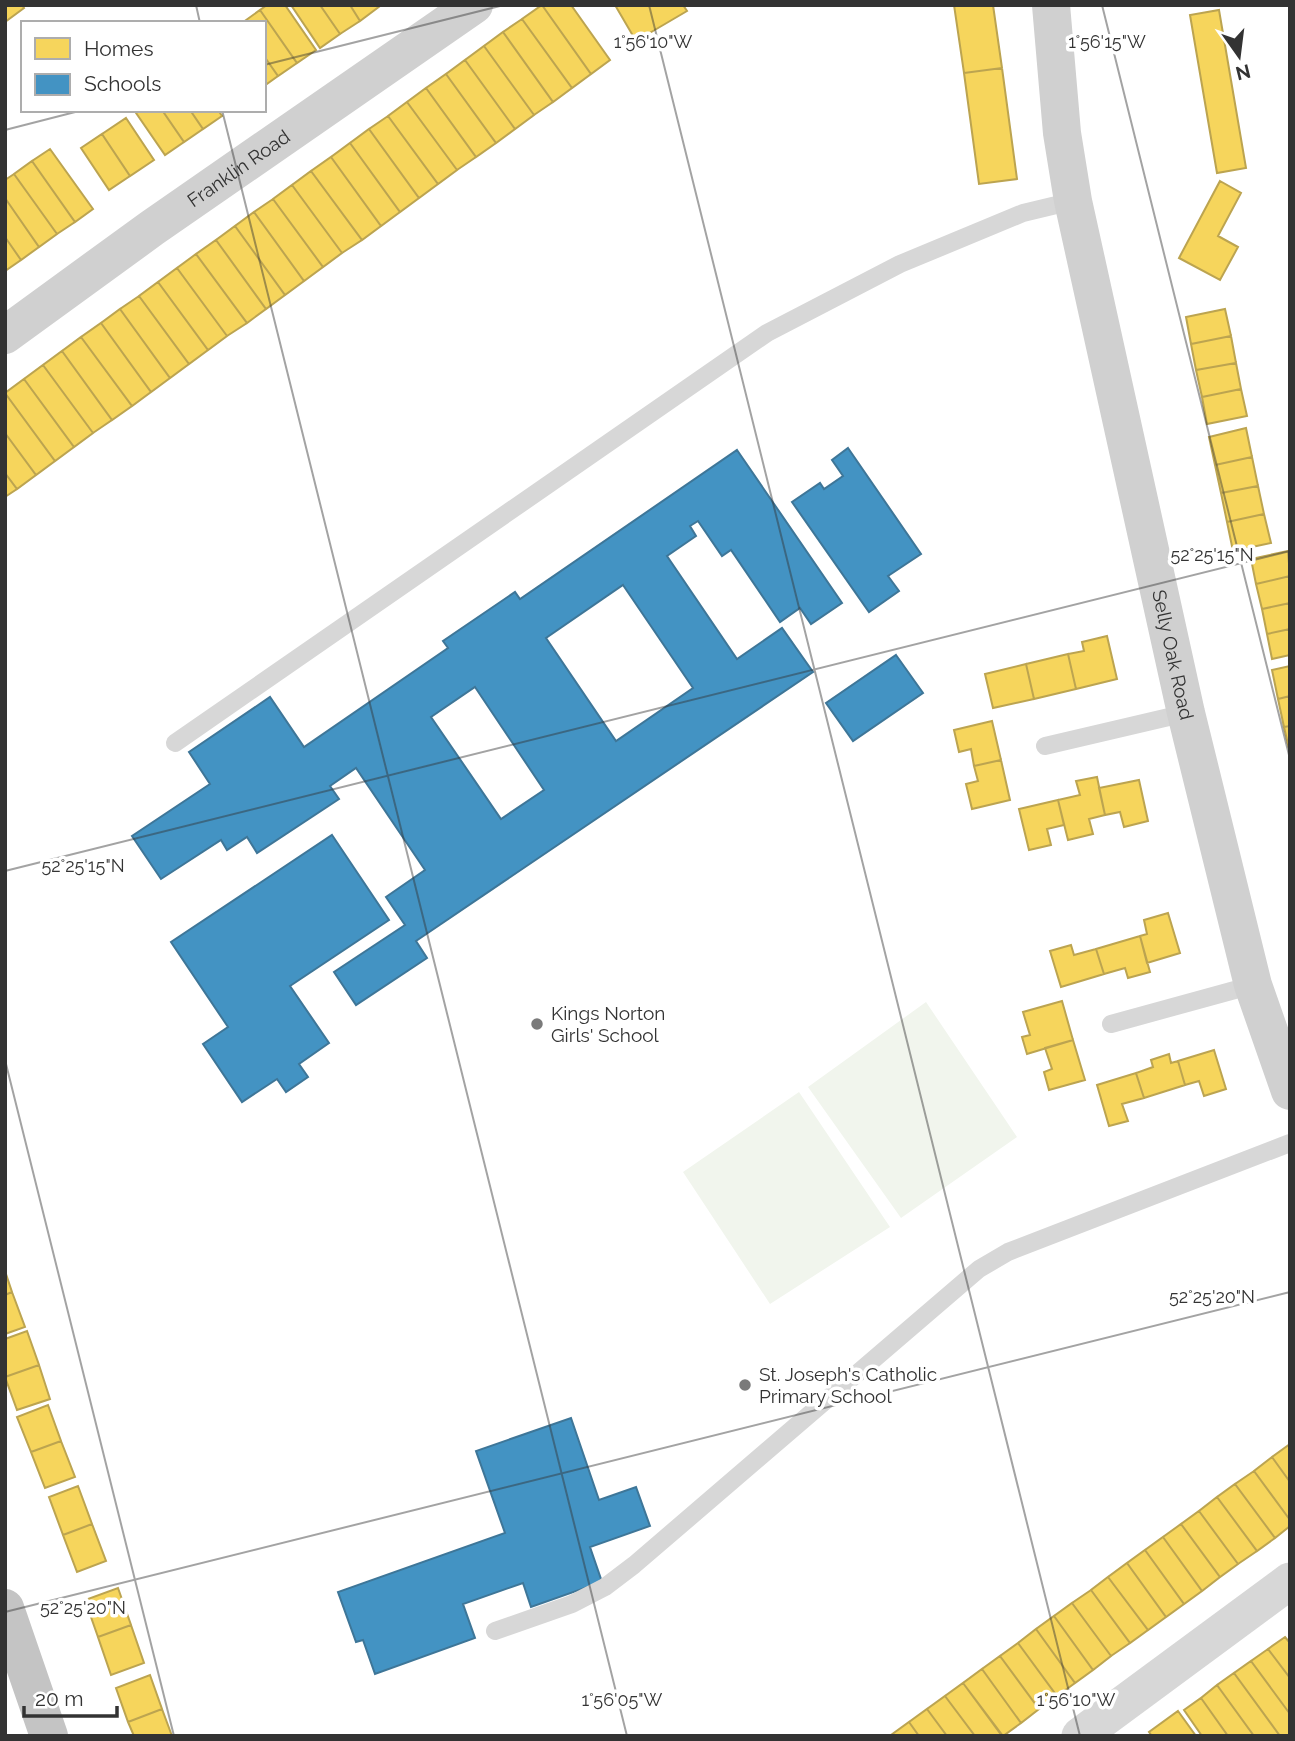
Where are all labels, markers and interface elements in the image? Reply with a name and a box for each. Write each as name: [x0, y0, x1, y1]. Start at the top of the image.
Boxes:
legend: [21, 21, 266, 112]
north arrow: [1204, 21, 1274, 91]
text: 1°56'10"W: [614, 31, 693, 52]
text: 1°56'15"W: [1068, 31, 1146, 52]
text: Homes: [84, 36, 154, 61]
text: N: [1233, 60, 1253, 85]
text: Schools: [84, 71, 161, 96]
street label: Franklin Road: [183, 125, 294, 211]
text: 52°25'15"N: [1170, 544, 1254, 565]
street label: Selly Oak Road: [1148, 588, 1198, 722]
text: 52°25'15"N: [41, 855, 125, 876]
place label: Kings Norton Girls' School: [551, 1002, 665, 1046]
marker: Kings Norton Girls' School: [529, 1016, 545, 1032]
text: 52°25'20"N: [1169, 1286, 1255, 1307]
place label: St. Joseph's Catholic Primary School: [759, 1363, 937, 1407]
marker: St. Joseph's Catholic Primary School: [737, 1377, 753, 1393]
text: 52°25'20"N: [40, 1597, 126, 1618]
scale bar: [24, 1674, 117, 1718]
text: 20 m: [35, 1686, 83, 1711]
text: 1°56'05"W: [582, 1689, 663, 1710]
text: 1°56'10"W: [1037, 1689, 1116, 1710]

